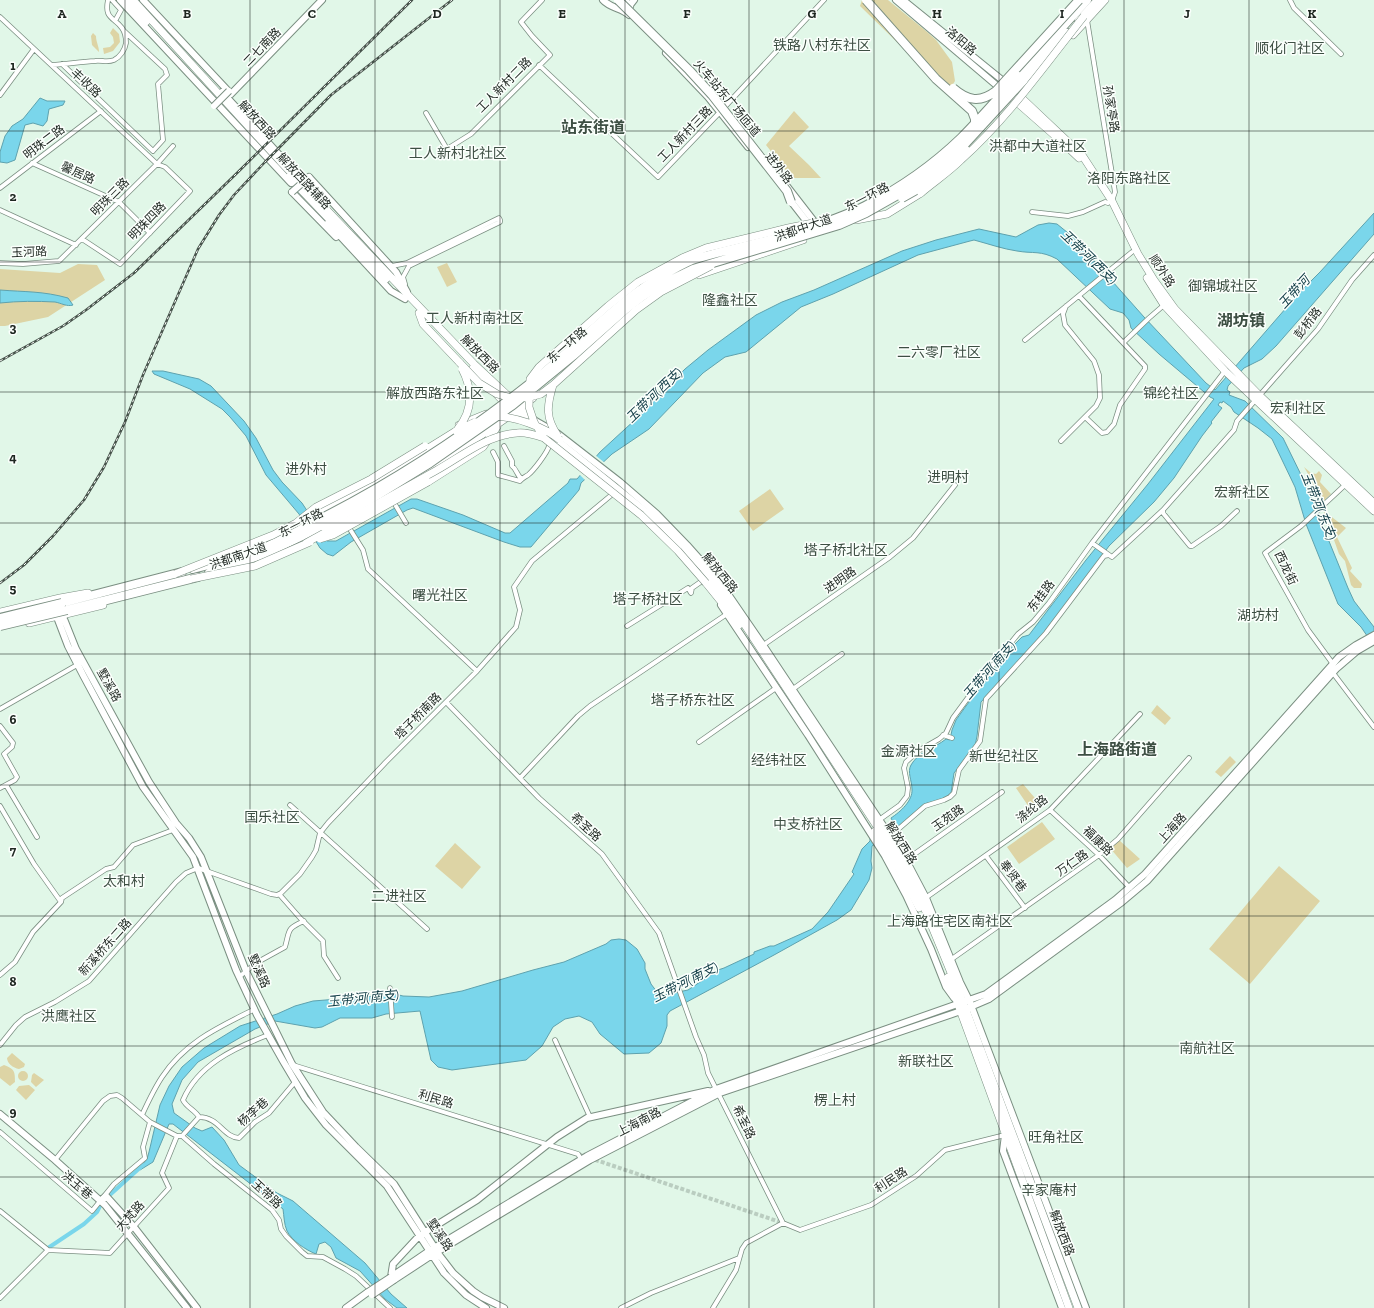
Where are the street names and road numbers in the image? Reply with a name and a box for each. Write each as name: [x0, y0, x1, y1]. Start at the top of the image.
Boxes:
street label: 洛阳路: [943, 24, 979, 58]
street label: 二七南路: [240, 25, 284, 69]
street label: 工人新村二路: [474, 55, 534, 115]
street label: 火车站东广场匝道: [691, 57, 763, 139]
street label: 丰收路: [68, 66, 104, 100]
street label: 孙家亭路: [1100, 84, 1122, 134]
street label: 解放西路: [236, 98, 278, 142]
street label: 工人新村三路: [655, 103, 715, 165]
street label: 明珠二路: [21, 122, 67, 162]
street label: 解放西路辅路: [274, 150, 334, 212]
street label: 进外路: [762, 150, 796, 186]
street label: 馨居路: [59, 159, 97, 187]
street label: 明珠三路: [88, 175, 132, 219]
street label: 东一环路: [842, 180, 892, 214]
street label: 明珠四路: [125, 199, 169, 243]
street label: 洪都中大道: [772, 212, 834, 244]
street label: 玉河路: [11, 244, 47, 260]
street label: 顺外路: [1146, 252, 1178, 290]
street label: 彭桥路: [1291, 305, 1325, 341]
street label: 东一环路: [544, 324, 590, 366]
street label: 解放西路: [458, 332, 502, 376]
street label: 东一环路: [276, 506, 326, 540]
street label: 洪都南大道: [207, 540, 269, 572]
street label: 西龙街: [1272, 549, 1300, 587]
street label: 解放西路: [699, 550, 741, 596]
street label: 进明路: [821, 564, 859, 596]
street label: 东桂路: [1025, 577, 1057, 615]
street label: 墅溪路: [94, 666, 124, 704]
street label: 塔子桥南路: [392, 690, 444, 742]
street label: 涤纶路: [1014, 792, 1050, 826]
street label: 玉苑路: [929, 802, 967, 834]
street label: 希圣路: [568, 810, 604, 844]
street label: 上海路: [1155, 810, 1189, 846]
street label: 解放西路: [882, 819, 920, 867]
street label: 福康路: [1080, 823, 1116, 859]
street label: 万仁路: [1053, 847, 1091, 879]
street label: 奉贤巷: [997, 857, 1029, 895]
street label: 新溪桥东二路: [76, 916, 134, 978]
street label: 墅溪路: [245, 952, 273, 990]
street label: 利民路: [417, 1087, 455, 1111]
street label: 杨李巷: [235, 1095, 271, 1129]
street label: 希圣路: [730, 1103, 758, 1141]
street label: 上海南路: [614, 1105, 664, 1139]
street label: 利民路: [872, 1164, 910, 1196]
street label: 洪玉巷: [59, 1168, 95, 1202]
street label: 玉带路: [249, 1177, 285, 1211]
street label: 大梵路: [113, 1198, 147, 1234]
street label: 解放西路: [1047, 1208, 1077, 1258]
street label: 墅溪路: [424, 1216, 456, 1254]

